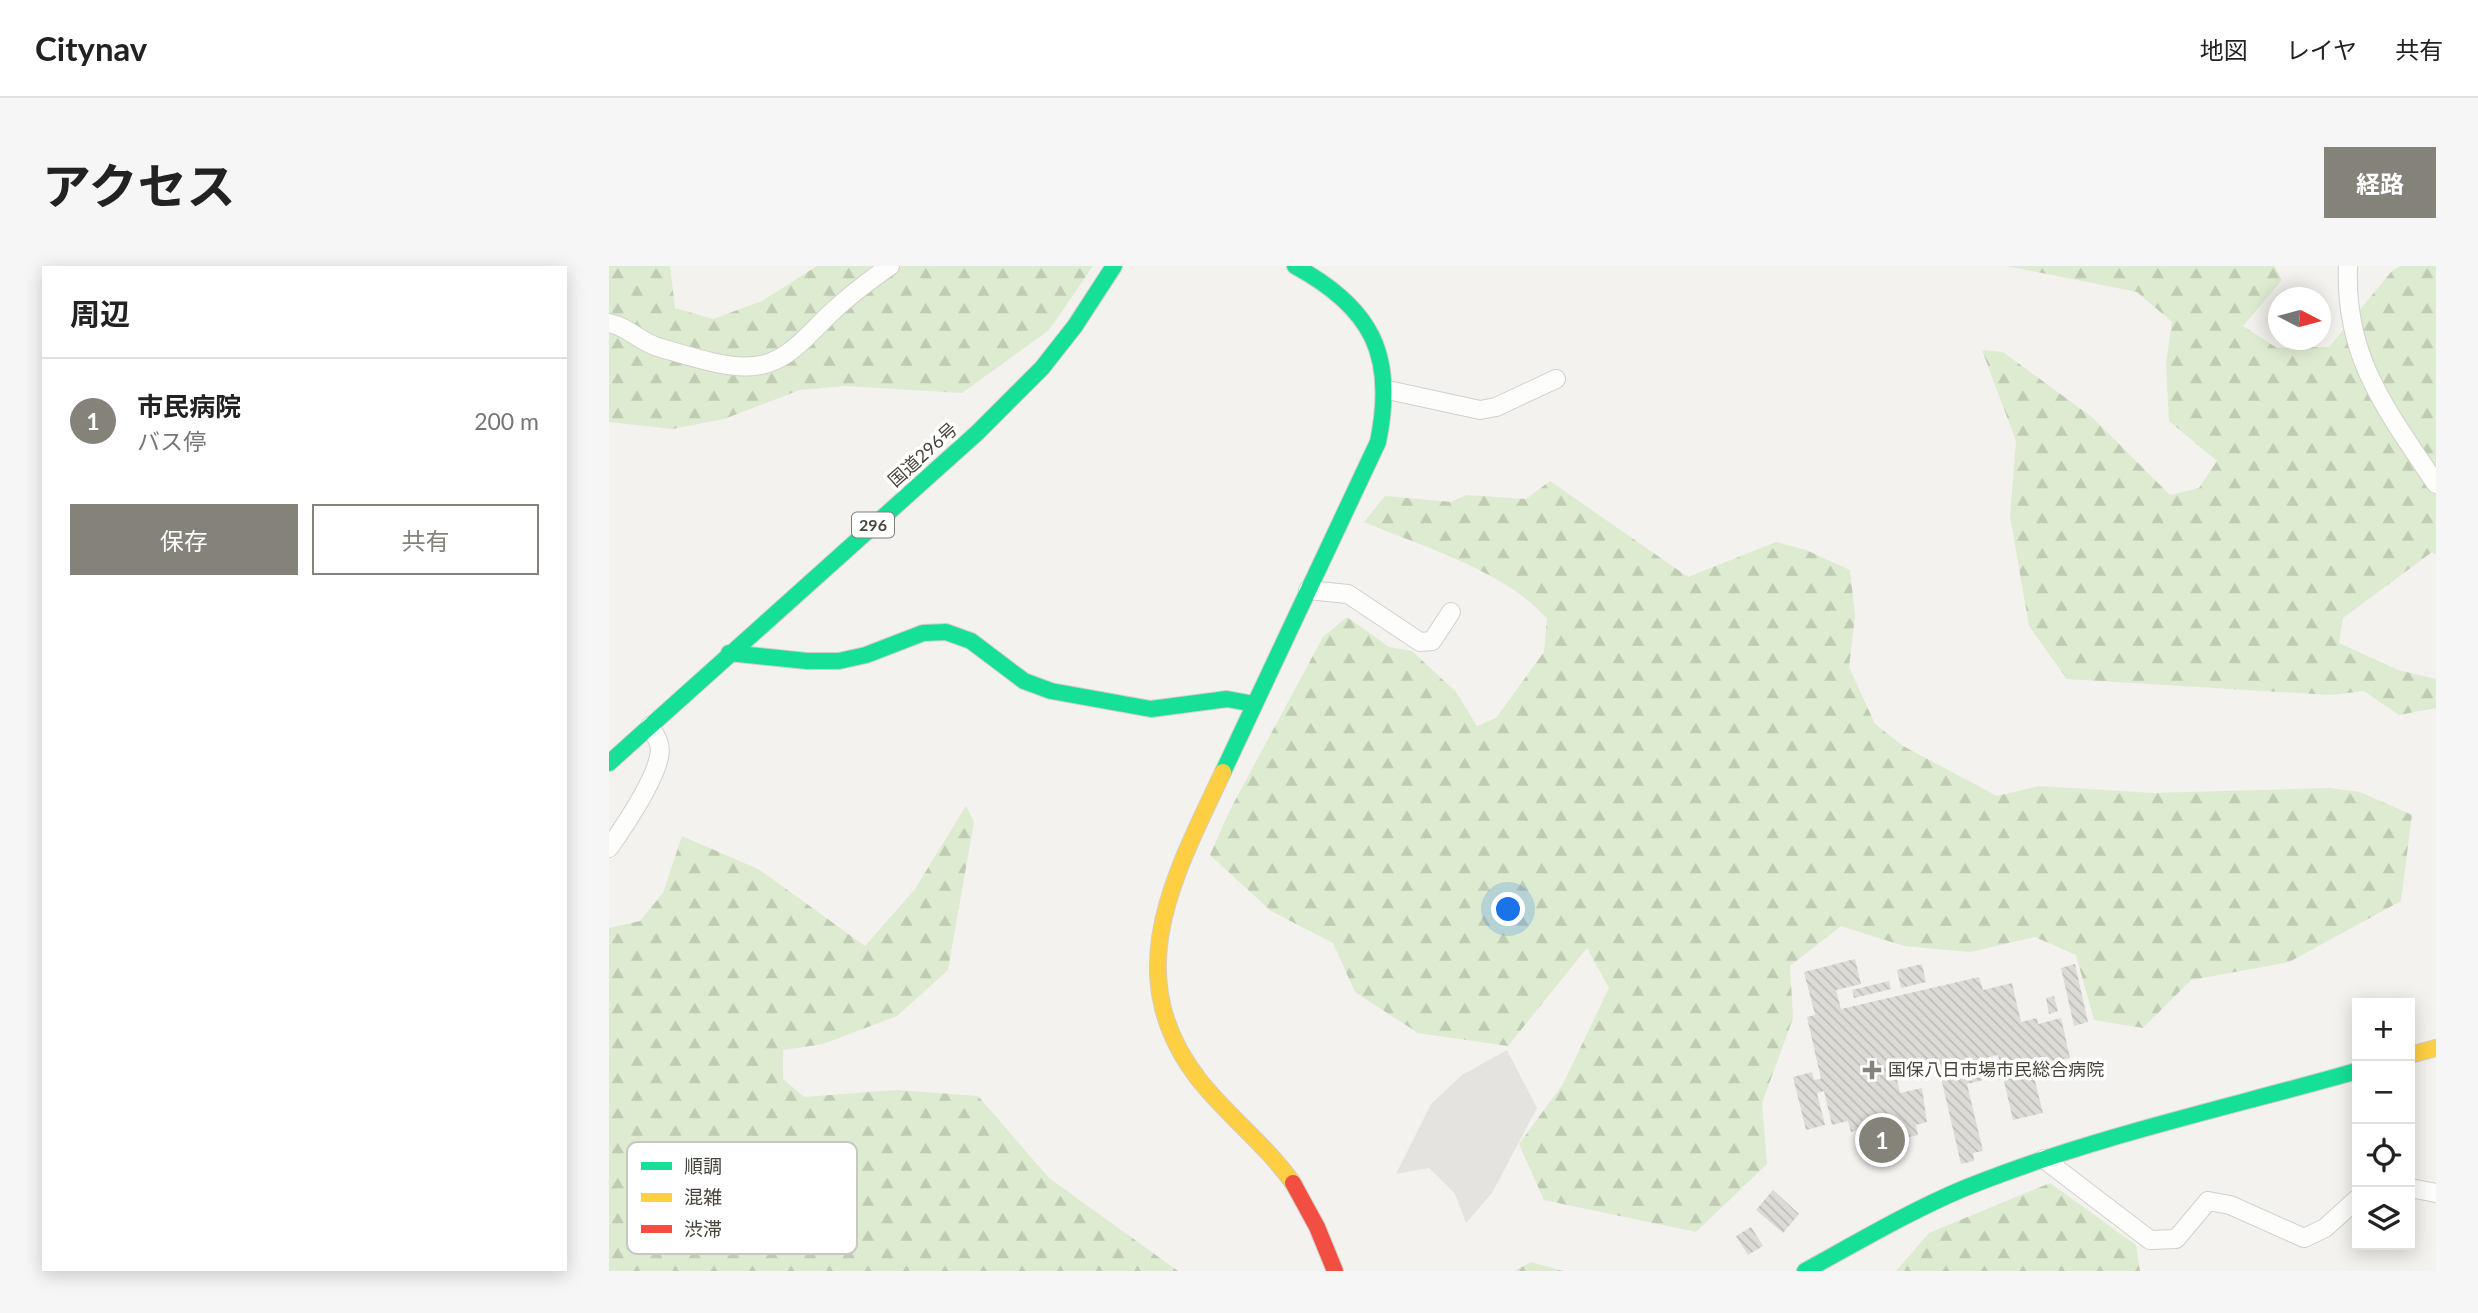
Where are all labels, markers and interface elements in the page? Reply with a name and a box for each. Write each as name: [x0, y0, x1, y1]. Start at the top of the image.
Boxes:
text: Citynav: [35, 28, 147, 68]
text: 地図: [2200, 35, 2248, 64]
text: レイヤ: [2286, 35, 2357, 64]
text: 共有: [2395, 35, 2443, 64]
button: 経路: [2324, 147, 2436, 218]
text: アクセス: [42, 156, 236, 214]
north arrow: [2268, 287, 2331, 350]
text: 周辺: [70, 295, 130, 331]
text: 市民病院: [137, 390, 241, 422]
text: 1: [86, 407, 100, 435]
text: 200 m: [474, 407, 539, 435]
street label: 国道296号: [883, 418, 961, 491]
text: バス停: [137, 427, 206, 455]
button: 保存: [70, 504, 298, 575]
button: 共有: [312, 504, 539, 575]
road number: 296: [852, 512, 894, 538]
your location: [1491, 892, 1525, 926]
map controls: [2352, 998, 2415, 1250]
button: +: [2352, 998, 2415, 1061]
place label: 国保八日市場市民総合病院: [1888, 1058, 2104, 1080]
marker: 国保八日市場市民総合病院: [1862, 1060, 1882, 1080]
button: −: [2352, 1061, 2415, 1124]
pin: 1: [1859, 1114, 1905, 1166]
button: locate: [2352, 1124, 2415, 1187]
legend: [627, 1142, 857, 1254]
text: 順調: [684, 1154, 722, 1177]
text: 混雑: [684, 1185, 722, 1208]
button: layers: [2352, 1187, 2415, 1250]
text: 渋滞: [684, 1217, 722, 1240]

